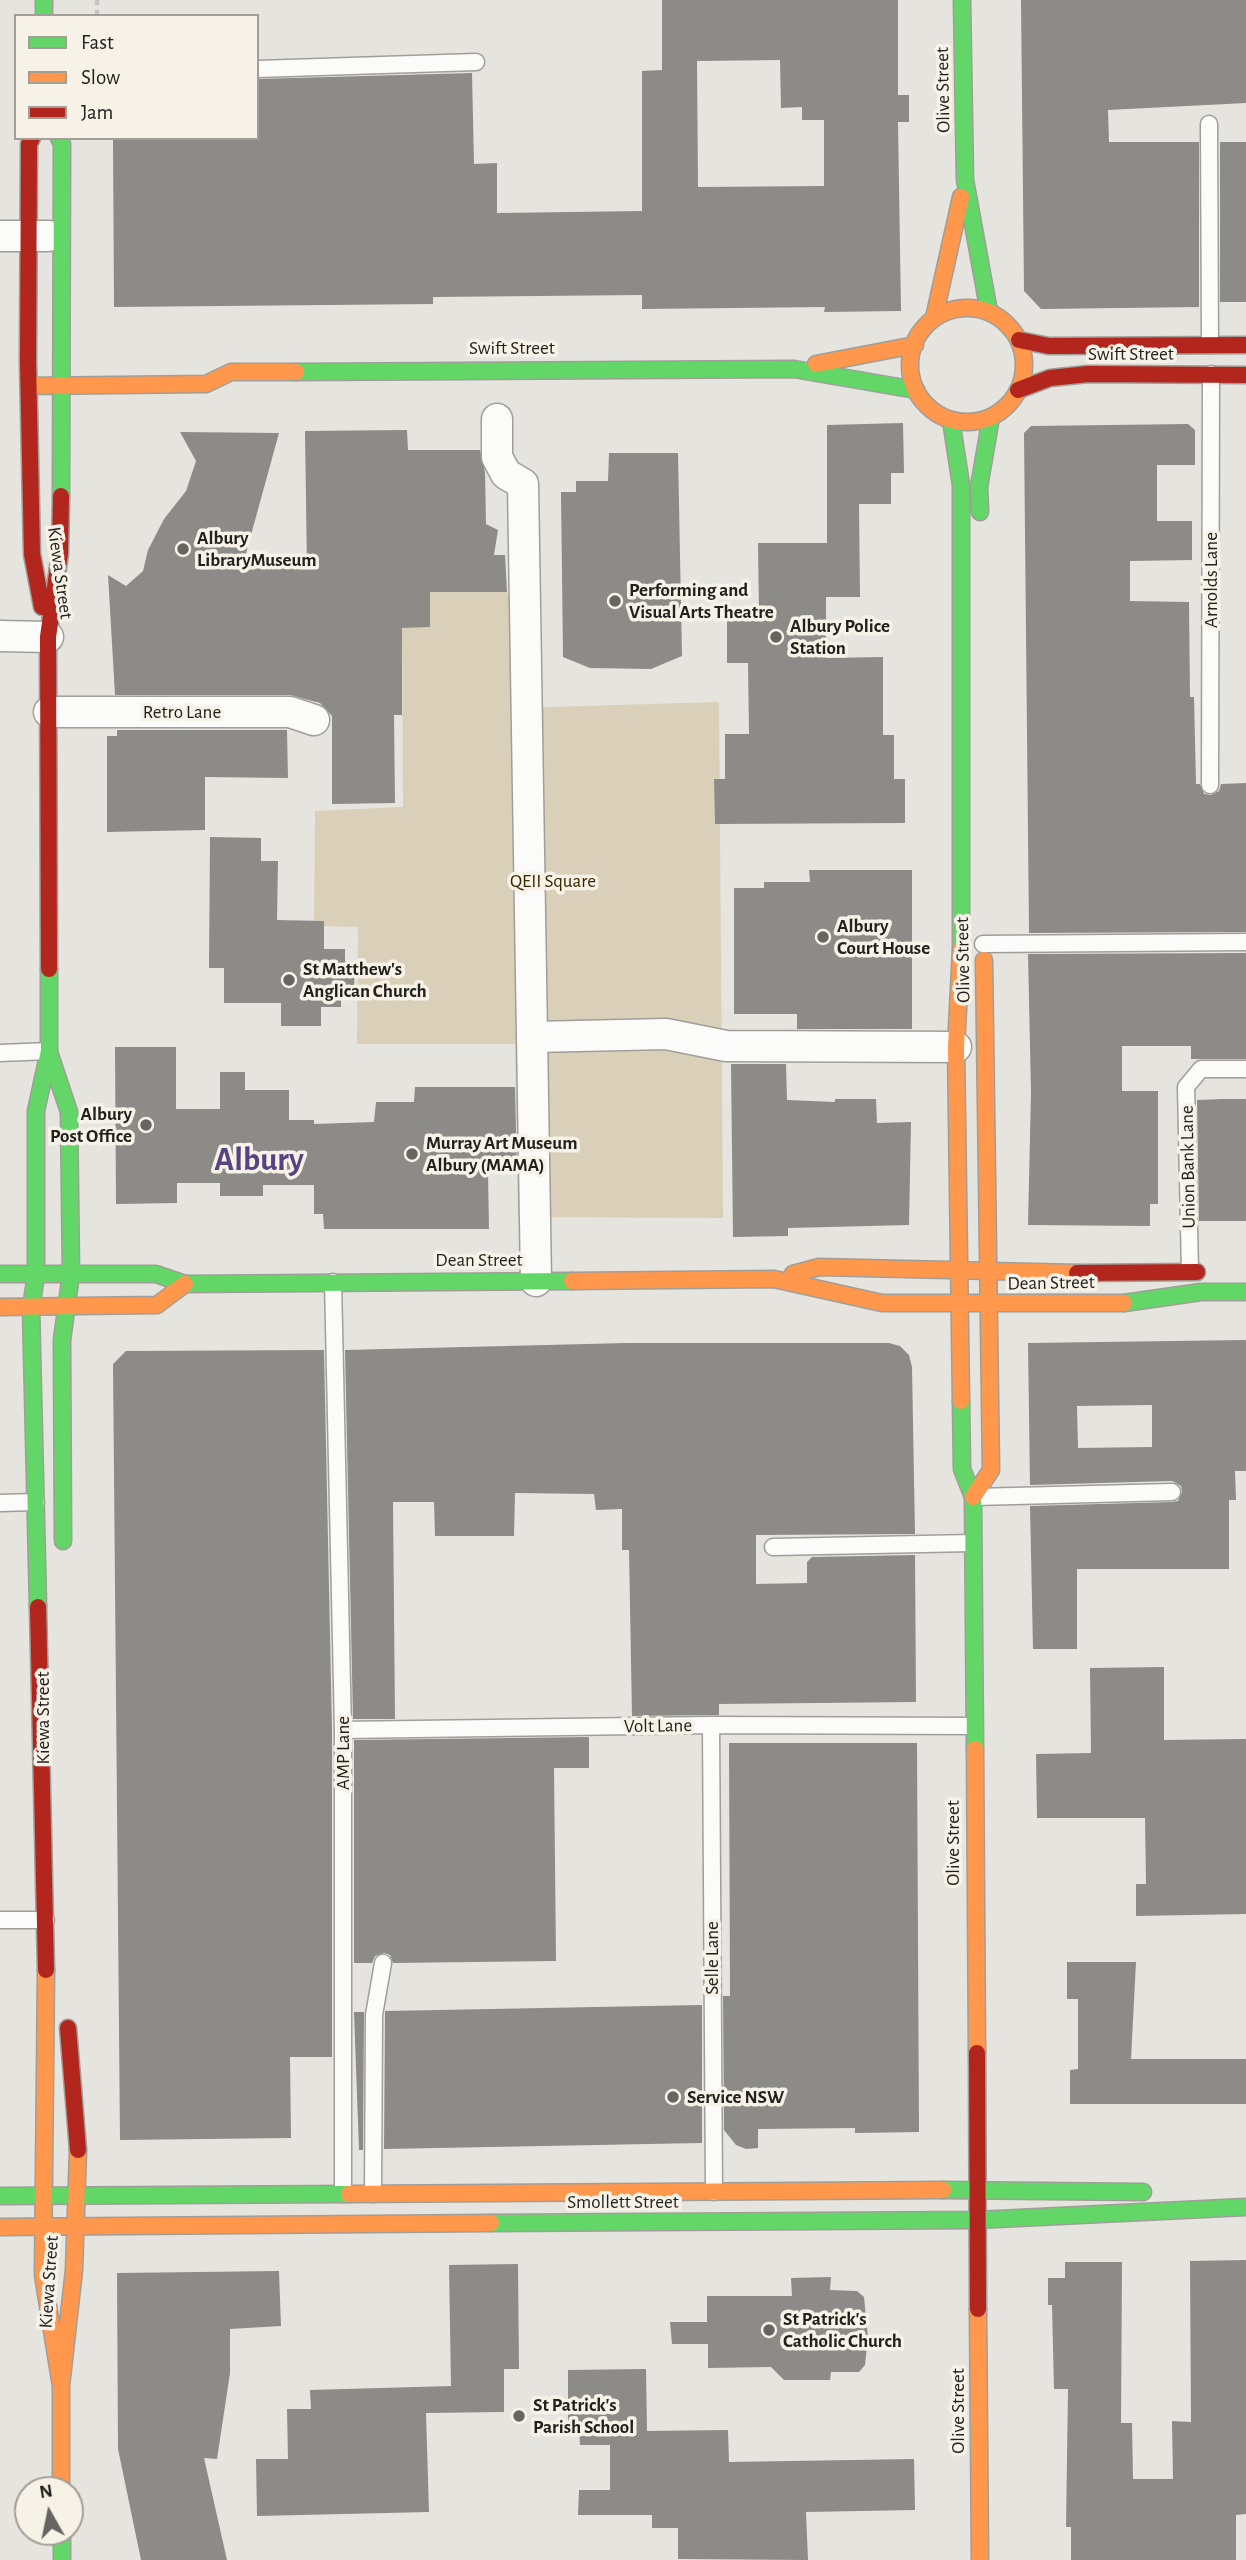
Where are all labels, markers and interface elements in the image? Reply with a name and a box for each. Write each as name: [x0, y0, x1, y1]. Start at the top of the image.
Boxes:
legend: [14, 14, 259, 140]
text: Fast: [81, 32, 114, 53]
street label: Olive Street: [931, 47, 955, 133]
text: Slow: [81, 67, 120, 88]
text: Jam: [81, 102, 113, 123]
street label: Swift Street: [469, 337, 555, 359]
street label: Swift Street: [1088, 343, 1174, 365]
street label: Kiewa Street: [42, 525, 78, 621]
place label: Albury LibraryMuseum: [197, 527, 317, 571]
street label: Arnolds Lane: [1200, 532, 1222, 628]
marker: Albury LibraryMuseum: [175, 541, 191, 557]
place label: Performing and Visual Arts Theatre: [629, 579, 774, 623]
marker: Performing and Visual Arts Theatre: [607, 593, 623, 609]
place label: Albury Police Station: [790, 615, 890, 659]
marker: Albury Police Station: [768, 629, 784, 645]
street label: Retro Lane: [143, 701, 221, 723]
park label: QEII Square: [510, 870, 596, 892]
place label: Albury Court House: [837, 915, 930, 959]
street label: Olive Street: [951, 917, 975, 1003]
marker: Albury Court House: [815, 929, 831, 945]
place label: St Matthew's Anglican Church: [303, 958, 427, 1002]
marker: St Matthew's Anglican Church: [281, 972, 297, 988]
place label: Albury Post Office: [50, 1103, 132, 1147]
street label: Union Bank Lane: [1176, 1105, 1200, 1229]
marker: Albury Post Office: [138, 1117, 154, 1133]
place label: Murray Art Museum Albury (MAMA): [426, 1132, 577, 1176]
district label: Albury: [214, 1140, 304, 1180]
marker: Murray Art Museum Albury (MAMA): [404, 1146, 420, 1162]
street label: Dean Street: [435, 1249, 523, 1271]
street label: Dean Street: [1007, 1271, 1095, 1295]
street label: Kiewa Street: [32, 1672, 54, 1764]
street label: Volt Lane: [624, 1714, 692, 1738]
street label: AMP Lane: [332, 1716, 354, 1790]
street label: Olive Street: [942, 1800, 964, 1886]
street label: Selle Lane: [701, 1921, 723, 1995]
place label: Service NSW: [687, 2086, 784, 2108]
marker: Service NSW: [665, 2089, 681, 2105]
street label: Smollett Street: [567, 2191, 679, 2213]
street label: Kiewa Street: [34, 2235, 64, 2329]
place label: St Patrick's Catholic Church: [783, 2308, 902, 2352]
marker: St Patrick's Catholic Church: [761, 2322, 777, 2338]
street label: Olive Street: [947, 2368, 969, 2454]
place label: St Patrick's Parish School: [533, 2394, 634, 2438]
marker: St Patrick's Parish School: [511, 2408, 527, 2424]
north arrow: [14, 2476, 84, 2546]
text: N: [38, 2481, 54, 2502]

